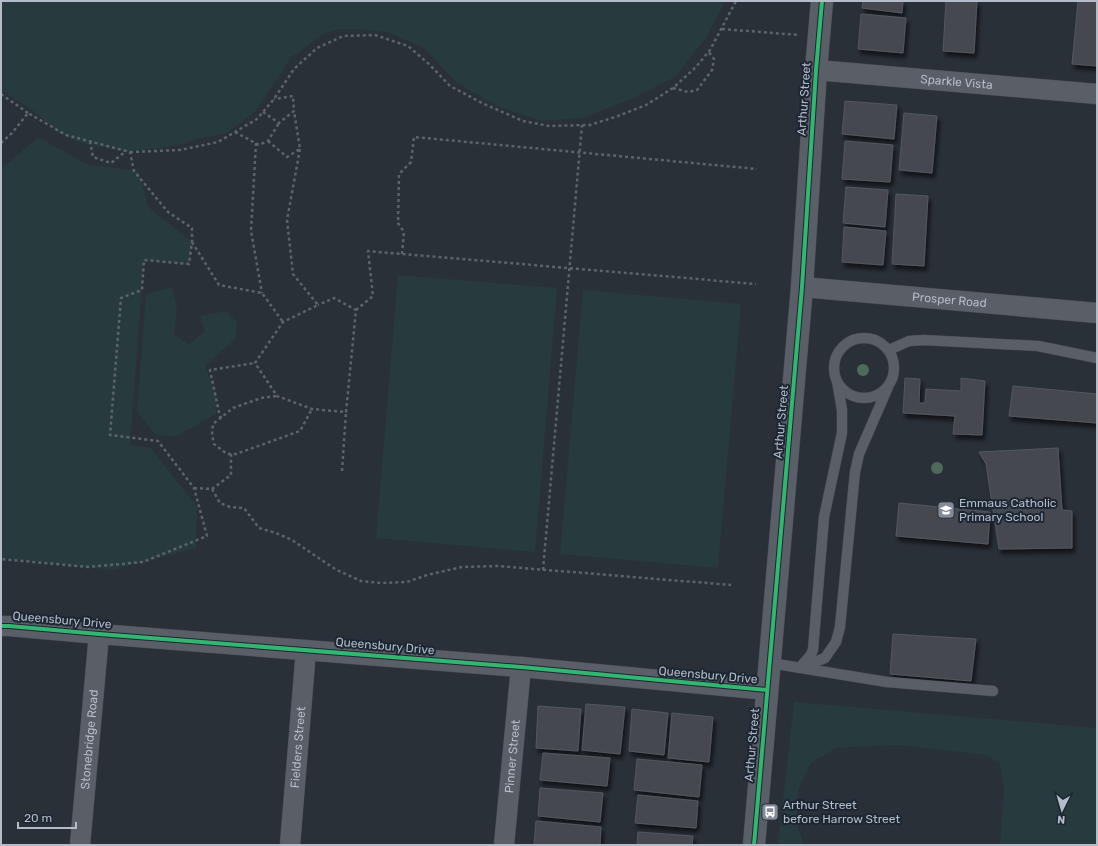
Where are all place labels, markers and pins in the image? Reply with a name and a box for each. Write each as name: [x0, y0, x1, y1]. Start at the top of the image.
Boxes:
place label: Emmaus Catholic Primary School: [959, 496, 1057, 524]
school or university icon: Emmaus Catholic Primary School: [936, 500, 956, 520]
place label: Arthur Street before Harrow Street: [783, 798, 901, 826]
bus stop icon: Arthur Street before Harrow Street: [760, 802, 780, 822]

